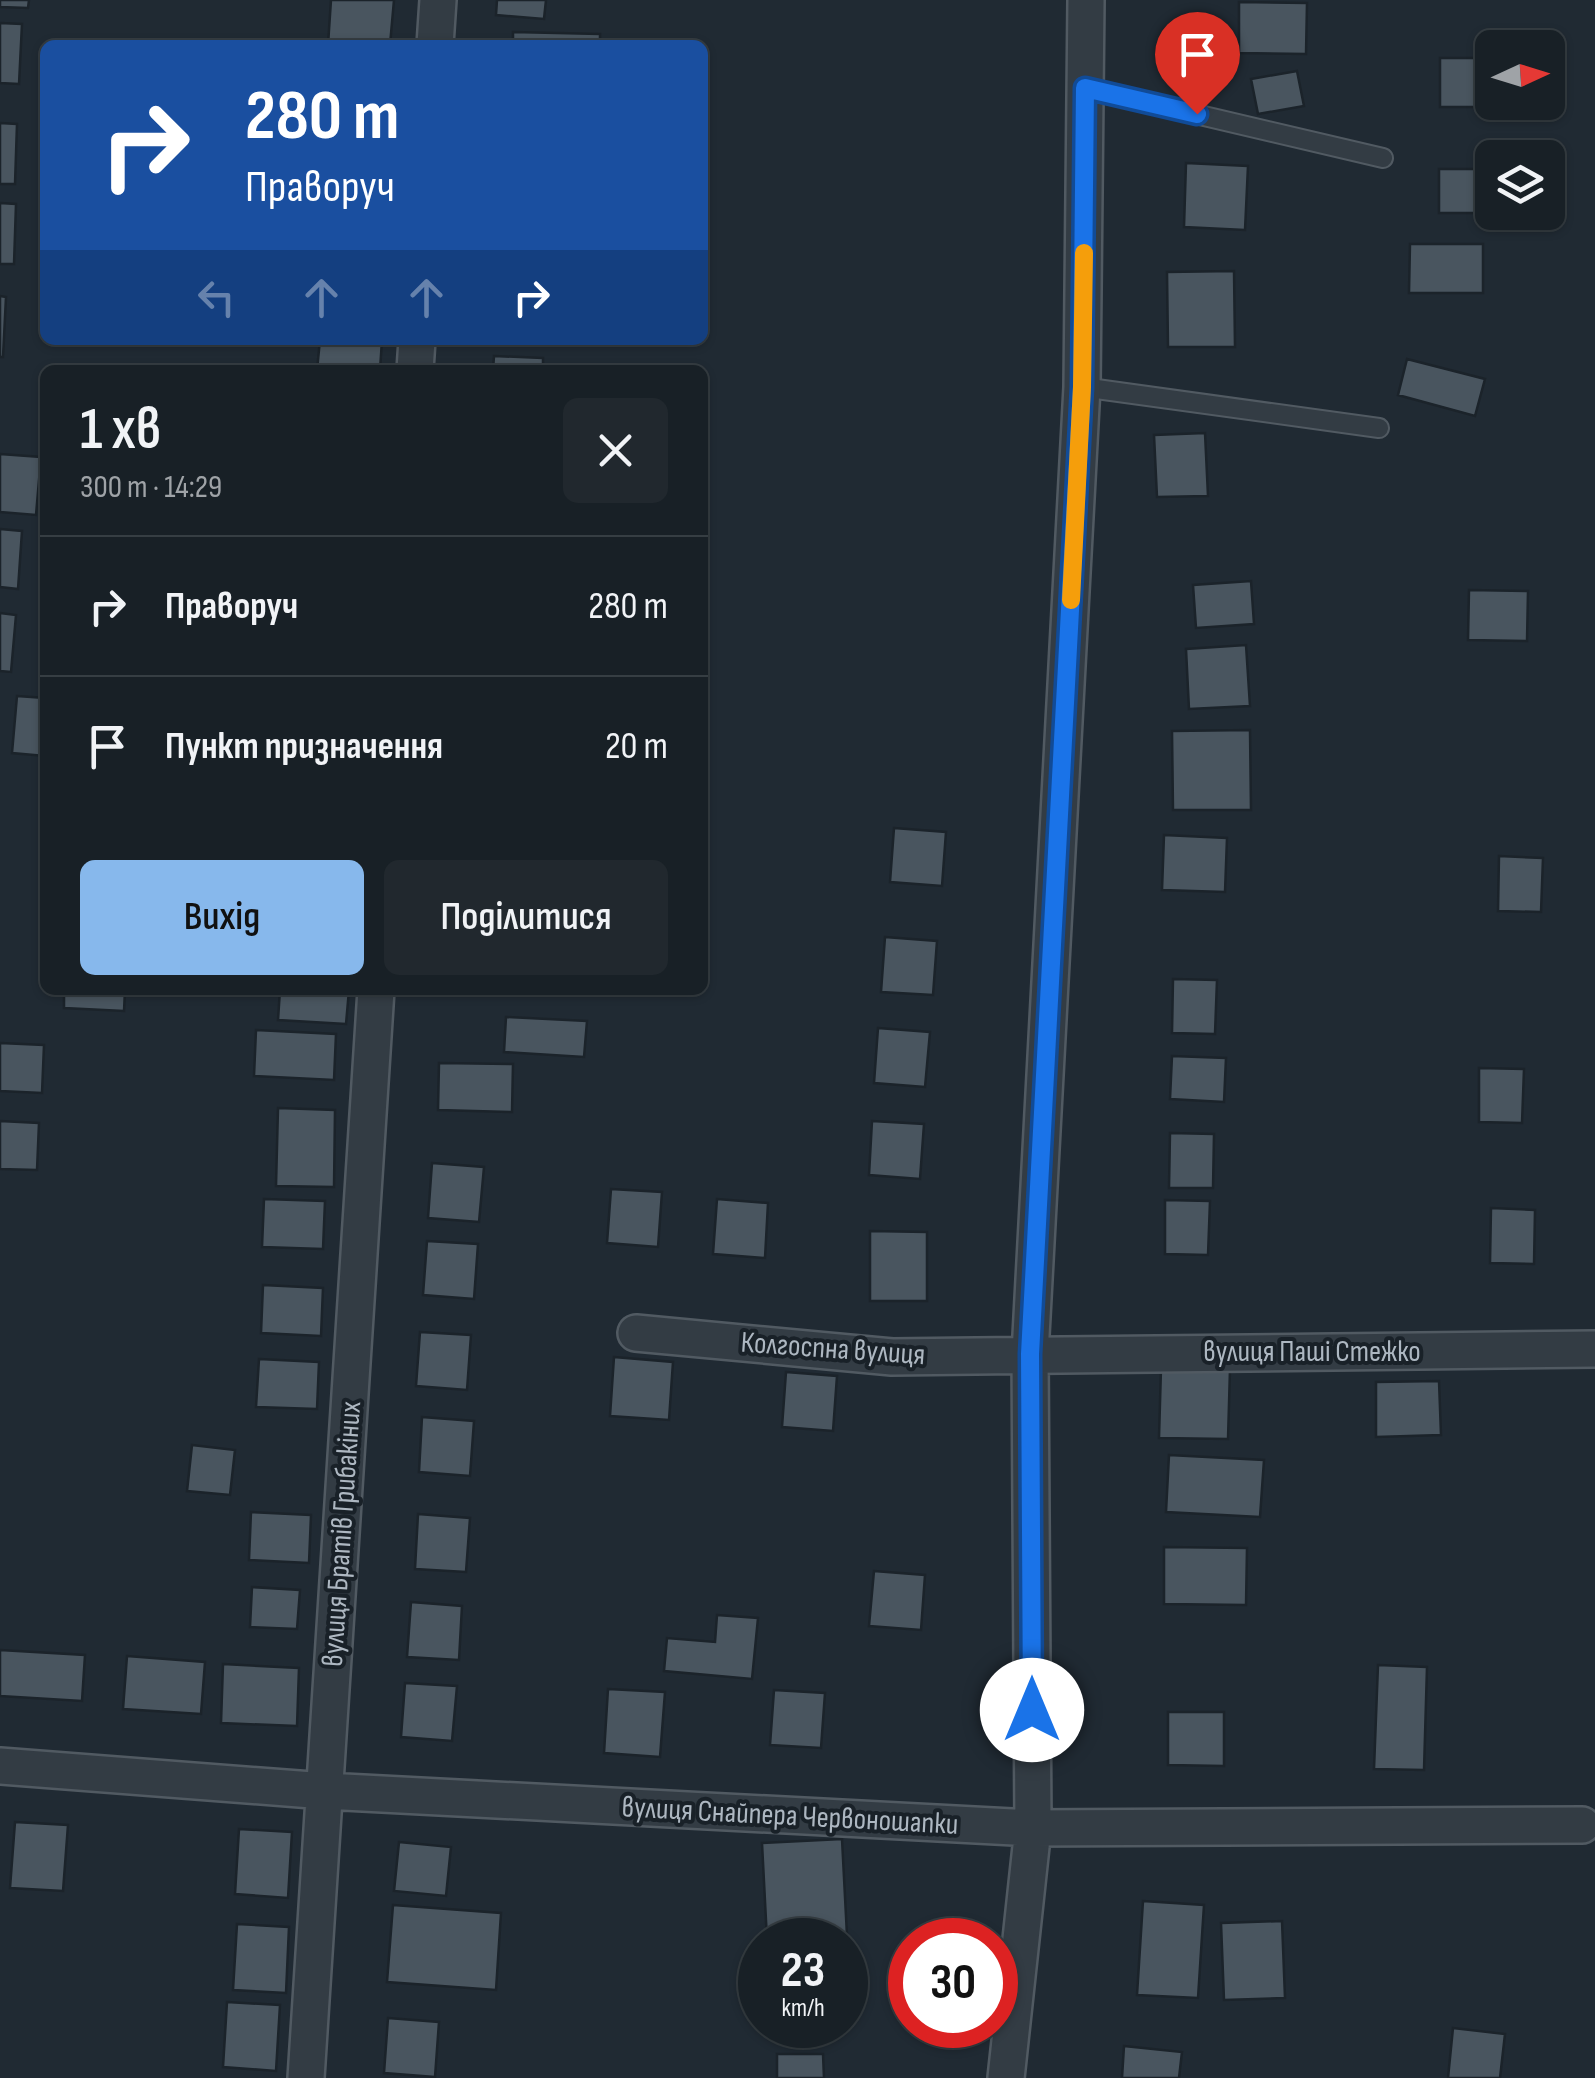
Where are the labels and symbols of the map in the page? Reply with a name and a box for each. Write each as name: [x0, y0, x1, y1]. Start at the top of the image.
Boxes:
pin: [1155, 12, 1240, 115]
north arrow: [1475, 30, 1565, 120]
street label: Колгоспна вулиця: [740, 1325, 926, 1373]
street label: вулиця Паші Стежко: [1203, 1334, 1421, 1370]
street label: вулиця Братів Грибакіних: [315, 1400, 369, 1668]
position arrow: [980, 1658, 1084, 1762]
street label: вулиця Снайпера Червоношапки: [621, 1789, 959, 1843]
speed limit sign: 30: [888, 1918, 1018, 2048]

